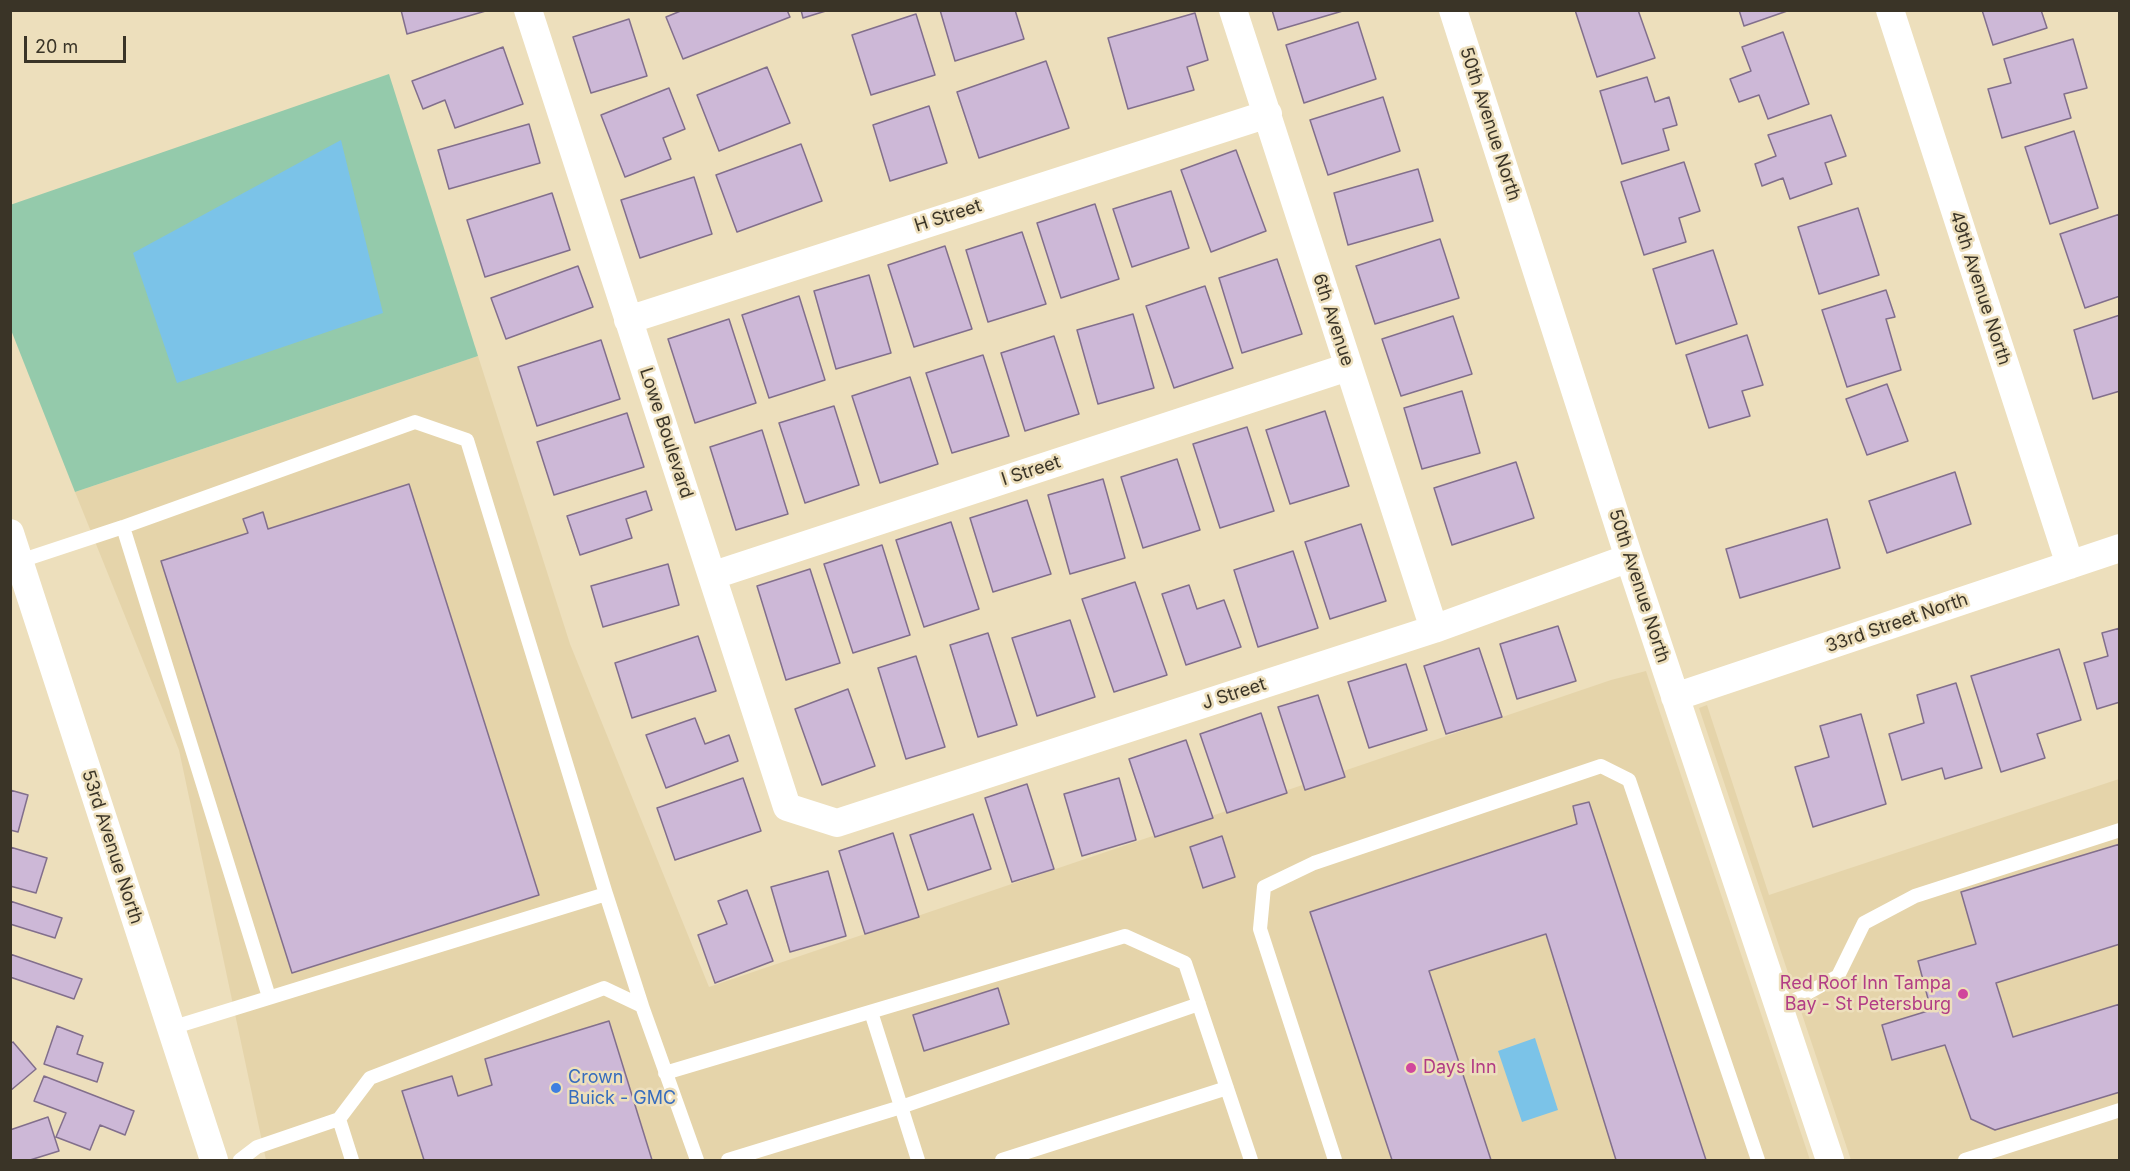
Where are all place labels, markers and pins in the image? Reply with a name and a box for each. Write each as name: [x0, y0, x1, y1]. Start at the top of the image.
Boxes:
place label: Red Roof Inn Tampa Bay - St Petersburg: [1780, 973, 1951, 1016]
marker: Red Roof Inn Tampa Bay - St Petersburg: [1956, 987, 1970, 1001]
place label: Days Inn: [1423, 1057, 1497, 1079]
marker: Days Inn: [1404, 1061, 1418, 1075]
place label: Crown Buick - GMC: [568, 1067, 676, 1110]
marker: Crown Buick - GMC: [549, 1081, 563, 1095]

